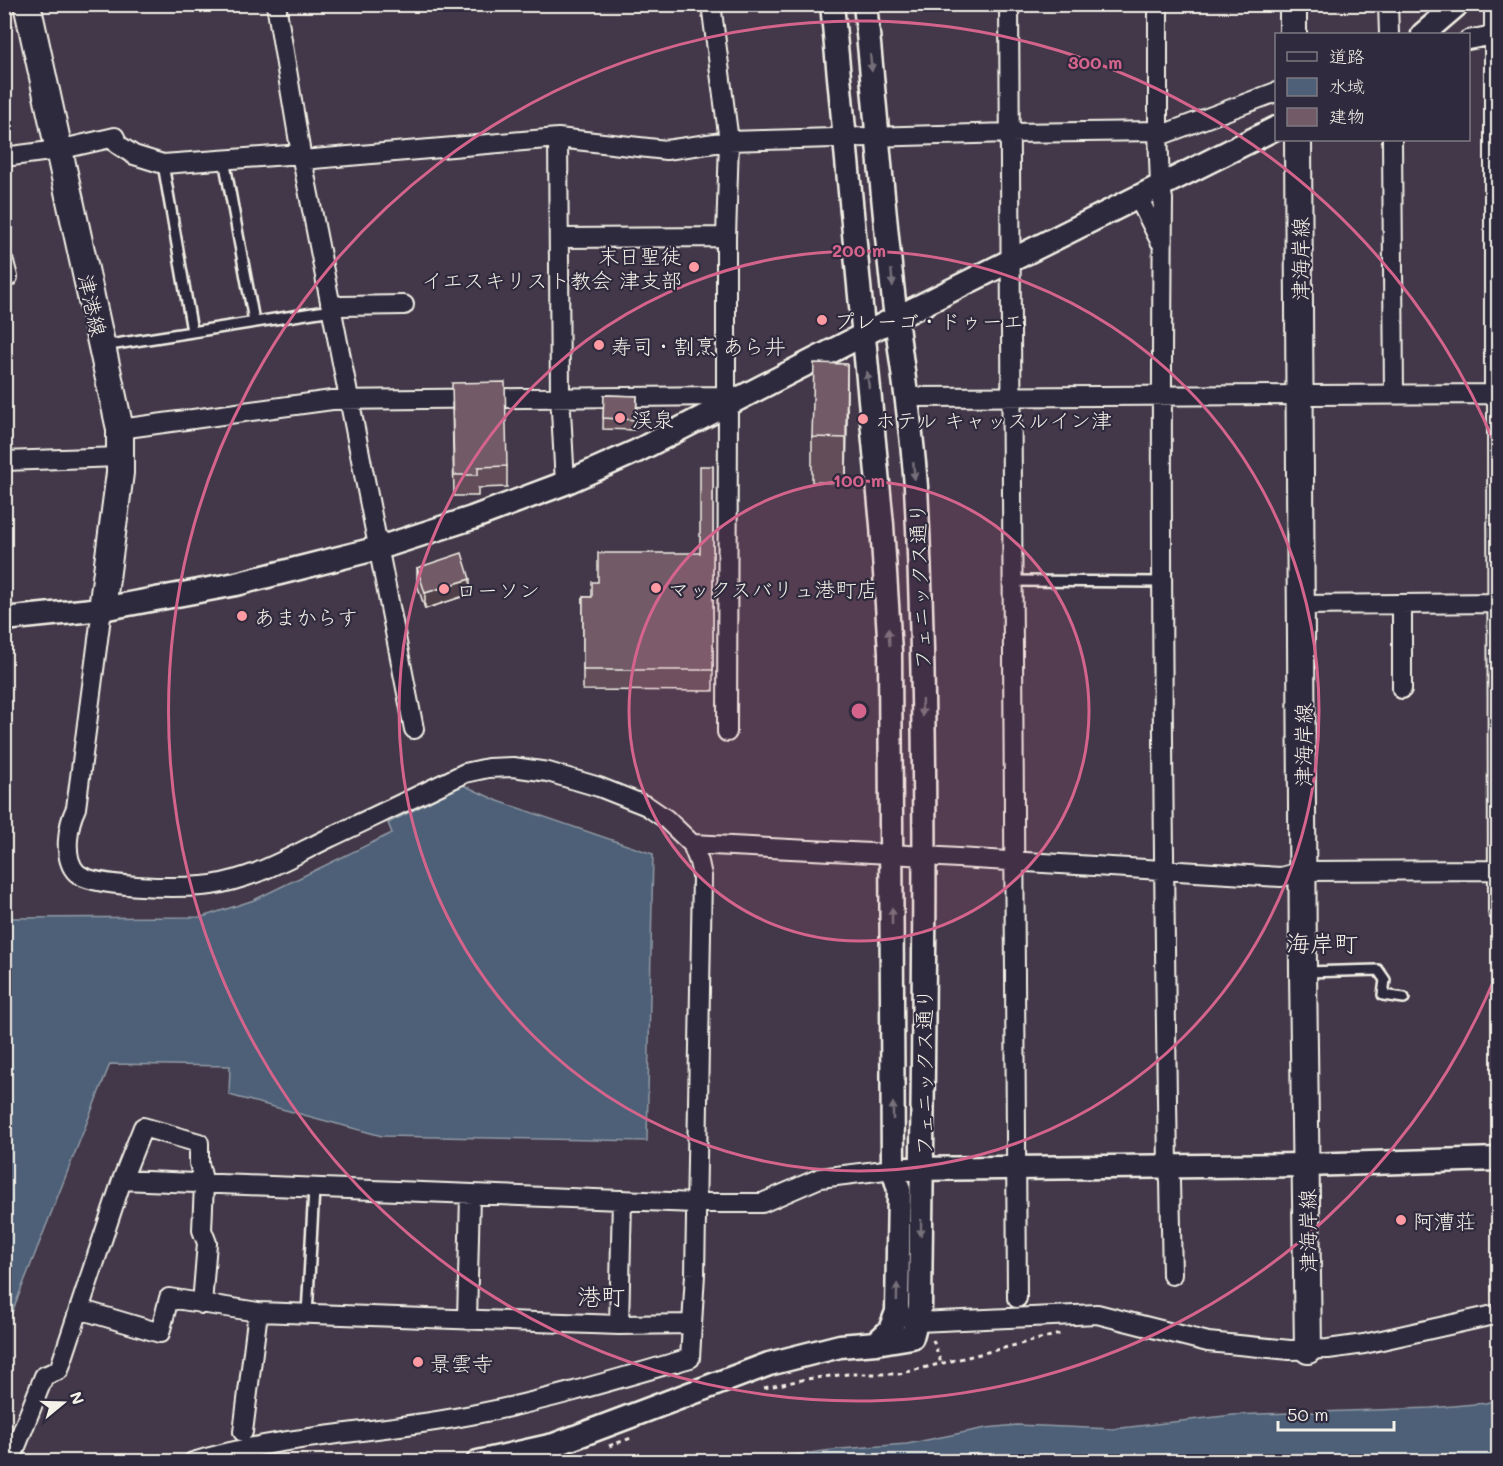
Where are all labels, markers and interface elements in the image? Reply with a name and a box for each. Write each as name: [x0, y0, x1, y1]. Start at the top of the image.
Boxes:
legend: [1275, 33, 1470, 141]
text: 道路: [1329, 44, 1365, 68]
text: 300 m: [1068, 50, 1122, 74]
one-way arrow: [866, 53, 876, 72]
text: 水域: [1329, 74, 1365, 98]
text: 建物: [1329, 104, 1365, 128]
street label: 津海岸線: [1286, 217, 1313, 301]
text: 200 m: [832, 238, 886, 262]
place label: 末日聖徒 イエスキリスト教会 津支部: [421, 242, 682, 293]
marker: 末日聖徒 イエスキリスト教会 津支部: [687, 260, 701, 274]
one-way arrow: [887, 268, 897, 287]
street label: 津港線: [73, 271, 113, 339]
place label: プレーゴ・ドゥーエ: [834, 307, 1024, 334]
marker: プレーゴ・ドゥーエ: [815, 313, 829, 327]
place label: 寿司・割烹 あら井: [611, 332, 786, 359]
marker: 寿司・割烹 あら井: [592, 338, 606, 352]
one-way arrow: [863, 370, 872, 389]
place label: 渓泉: [632, 405, 674, 432]
place label: ホテル キャッスルイン津: [875, 406, 1112, 433]
marker: 渓泉: [613, 411, 627, 425]
marker: ホテル キャッスルイン津: [856, 412, 870, 426]
one-way arrow: [909, 462, 919, 481]
text: 100 m: [833, 468, 885, 492]
street label: フェニックス通り: [903, 502, 935, 670]
place label: マックスバリュ港町店: [668, 575, 878, 602]
place label: ローソン: [456, 576, 540, 603]
marker: マックスバリュ港町店: [649, 581, 663, 595]
marker: ローソン: [437, 582, 451, 596]
place label: あまからす: [254, 603, 358, 630]
marker: あまからす: [235, 609, 249, 623]
one-way arrow: [885, 627, 894, 646]
one-way arrow: [917, 699, 927, 718]
centre of rings: [849, 701, 869, 721]
street label: 津海岸線: [1289, 703, 1316, 787]
one-way arrow: [887, 906, 897, 925]
district label: 海岸町: [1286, 927, 1358, 958]
street label: フェニックス通り: [910, 988, 937, 1156]
one-way arrow: [888, 1101, 898, 1120]
street label: 津海岸線: [1293, 1189, 1321, 1273]
place label: 阿漕荘: [1413, 1207, 1476, 1234]
marker: 阿漕荘: [1394, 1213, 1408, 1227]
one-way arrow: [916, 1219, 926, 1238]
district label: 港町: [577, 1280, 625, 1311]
one-way arrow: [892, 1282, 902, 1301]
place label: 景雲寺: [430, 1349, 493, 1376]
marker: 景雲寺: [411, 1355, 425, 1369]
north arrow: [33, 1373, 93, 1433]
text: N: [66, 1389, 90, 1407]
scale bar: [1278, 1394, 1394, 1432]
text: 50 m: [1287, 1402, 1329, 1426]

